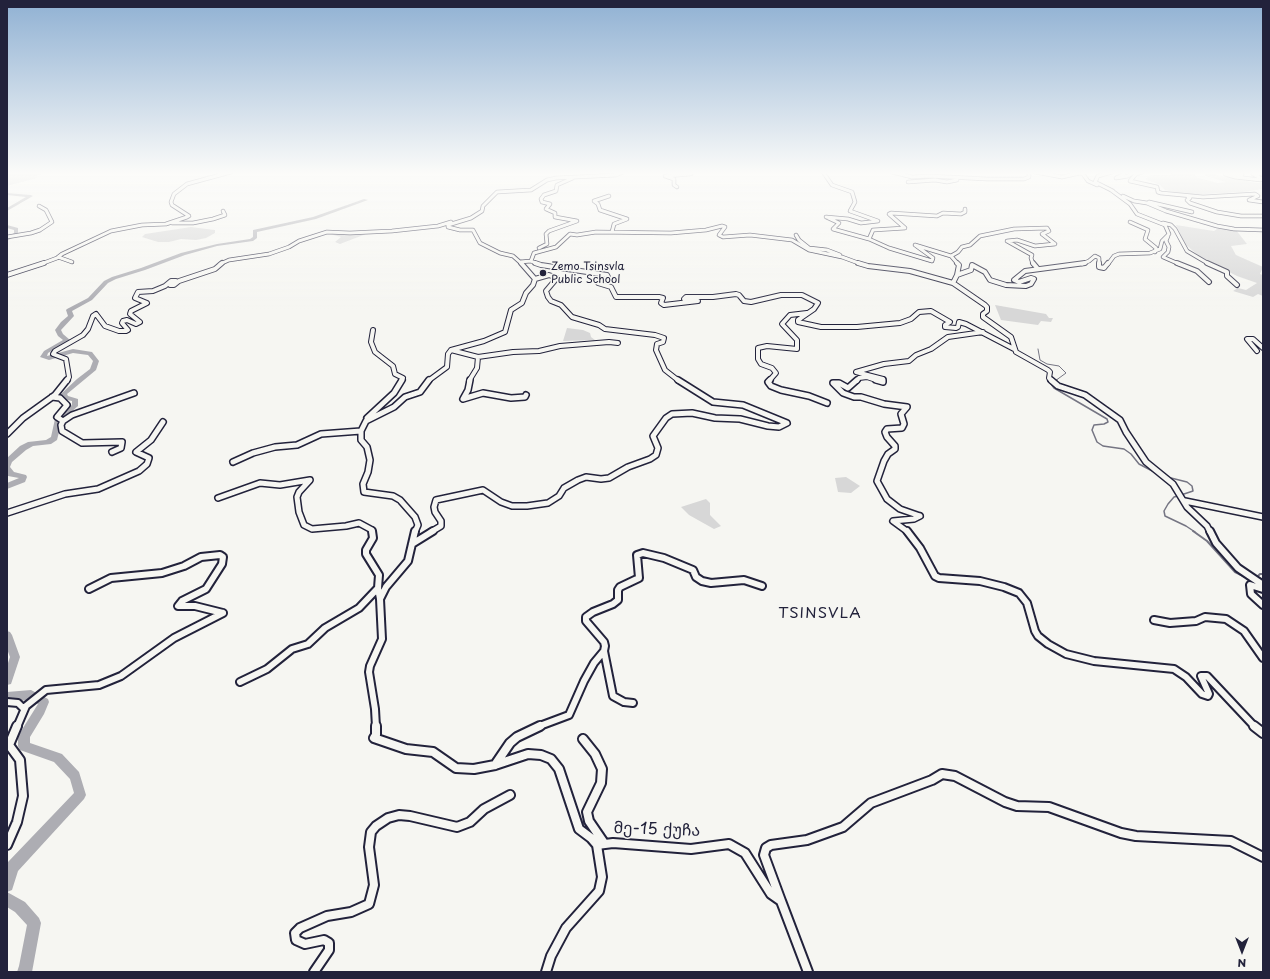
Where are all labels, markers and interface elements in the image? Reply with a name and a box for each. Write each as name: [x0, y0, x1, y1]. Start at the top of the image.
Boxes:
place label: Zemo Tsinsvla Public School: [551, 260, 624, 286]
marker: Zemo Tsinsvla Public School: [538, 268, 548, 278]
district label: TSINSVLA: [779, 605, 861, 623]
street label: მე-15 ქუჩა: [613, 819, 701, 841]
north arrow: [1222, 931, 1262, 971]
text: N: [1238, 955, 1246, 972]

